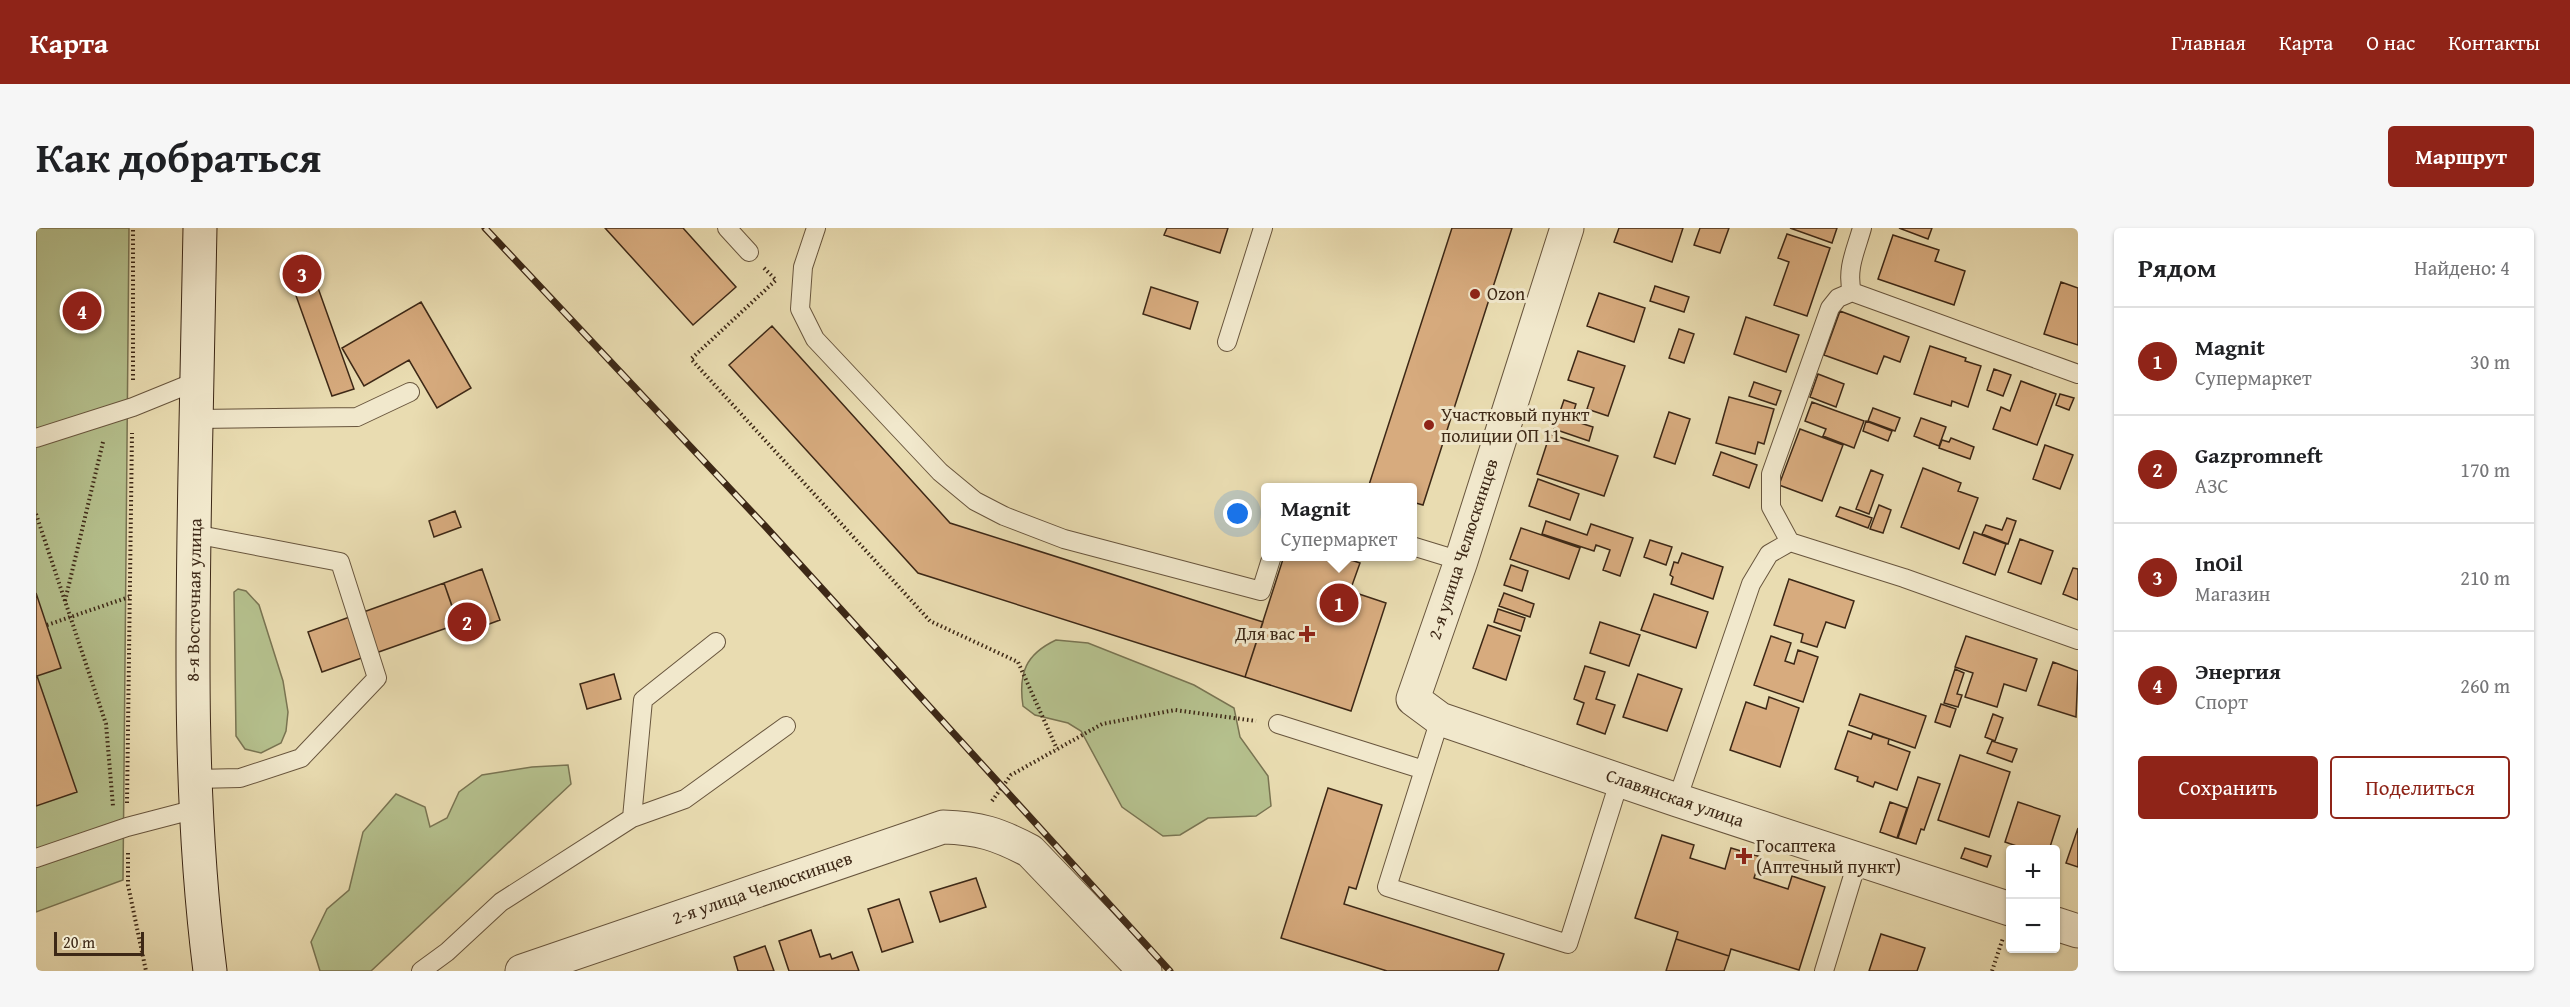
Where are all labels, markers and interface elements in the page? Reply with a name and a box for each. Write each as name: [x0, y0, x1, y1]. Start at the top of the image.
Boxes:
text: Карта: [30, 22, 108, 63]
text: Главная: [2171, 27, 2246, 58]
text: Карта: [2279, 27, 2333, 58]
text: О нас: [2366, 27, 2415, 58]
text: Контакты: [2448, 27, 2540, 58]
text: Как добраться: [36, 126, 321, 187]
button: Маршрут: [2388, 126, 2534, 187]
text: Рядом: [2138, 248, 2216, 287]
pin: 3: [282, 252, 322, 296]
text: Найдено: 4: [2414, 253, 2510, 282]
place label: Ozon: [1487, 280, 1525, 307]
marker: Ozon: [1468, 287, 1482, 301]
pin: 4: [62, 288, 102, 334]
text: Magnit: [2195, 331, 2265, 363]
text: 1: [2152, 347, 2163, 376]
text: 30 m: [2470, 347, 2510, 376]
text: Супермаркет: [2195, 363, 2312, 392]
place label: Участковый пункт полиции ОП 11: [1441, 401, 1590, 449]
marker: Участковый пункт полиции ОП 11: [1422, 418, 1436, 432]
text: Gazpromneft: [2195, 439, 2323, 471]
street label: 2-я улица Челюскинцев: [1421, 455, 1505, 643]
text: 2: [2152, 455, 2163, 484]
text: 170 m: [2460, 455, 2510, 484]
text: АЗС: [2195, 471, 2228, 500]
popup: [1261, 483, 1417, 561]
text: Magnit: [1281, 492, 1351, 524]
your location: [1223, 499, 1252, 528]
street label: 8-я Восточная улица: [179, 518, 208, 682]
text: Супермаркет: [1281, 524, 1397, 553]
text: InOil: [2195, 547, 2243, 579]
text: 3: [2152, 563, 2163, 592]
text: 210 m: [2460, 563, 2510, 592]
text: Магазин: [2195, 579, 2270, 608]
pin: 1: [1320, 580, 1358, 626]
pin: 2: [448, 600, 486, 644]
place label: Для вас: [1234, 620, 1295, 647]
marker: Для вас: [1300, 627, 1314, 641]
text: Энергия: [2195, 655, 2281, 687]
text: 4: [2152, 671, 2163, 700]
text: 260 m: [2460, 671, 2510, 700]
text: Спорт: [2195, 687, 2248, 716]
button: Сохранить: [2138, 756, 2318, 819]
button: Поделиться: [2330, 756, 2510, 819]
street label: Славянская улица: [1603, 761, 1748, 834]
place label: Госаптека (Аптечный пункт): [1756, 832, 1901, 880]
street label: 2-я улица Челюскинцев: [668, 844, 856, 931]
map controls: [2006, 845, 2060, 953]
button: +: [2006, 845, 2060, 899]
marker: Госаптека (Аптечный пункт): [1737, 849, 1751, 863]
button: −: [2006, 899, 2060, 953]
scale bar: [54, 929, 144, 956]
text: 20 m: [63, 930, 95, 954]

